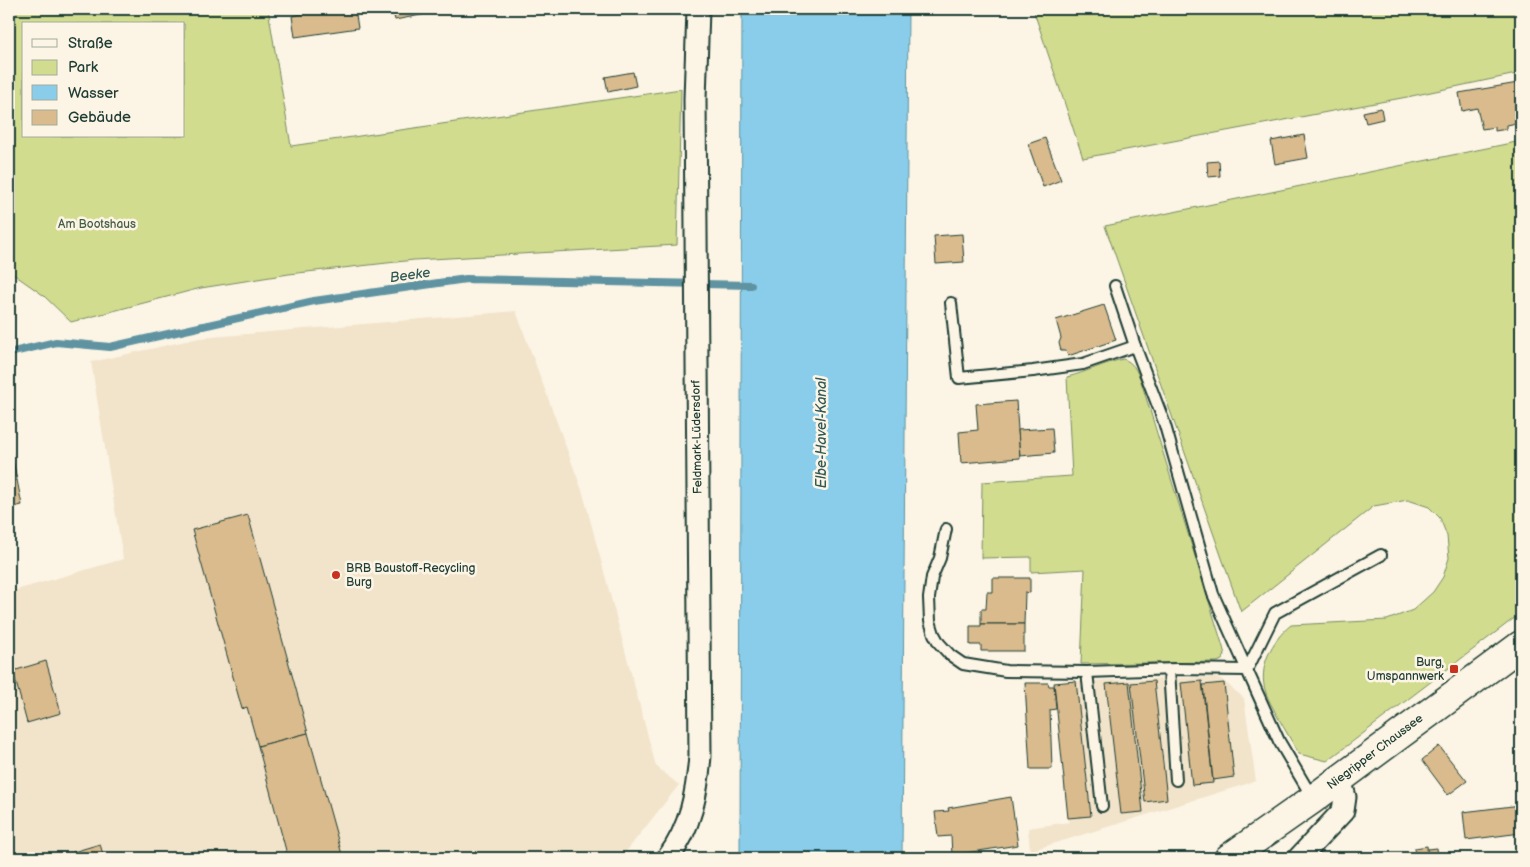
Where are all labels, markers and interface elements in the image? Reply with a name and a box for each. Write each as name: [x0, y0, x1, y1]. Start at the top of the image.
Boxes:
legend: [22, 22, 185, 138]
text: Straße: [68, 34, 113, 53]
text: Park: [68, 58, 99, 77]
text: Wasser: [68, 84, 119, 103]
text: Gebäude: [68, 108, 131, 127]
park label: Am Bootshaus: [58, 217, 136, 232]
water label: Beeke: [389, 264, 431, 286]
water label: Elbe-Havel-Kanal: [813, 377, 830, 488]
street label: Feldmark-Lüdersdorf: [688, 379, 705, 494]
place label: BRB Baustoff-Recycling Burg: [346, 561, 476, 590]
marker: BRB Baustoff-Recycling Burg: [330, 569, 342, 581]
place label: Burg, Umspannwerk: [1367, 655, 1444, 684]
marker: Burg, Umspannwerk: [1448, 663, 1460, 675]
street label: Niegripper Chaussee: [1324, 711, 1426, 793]

